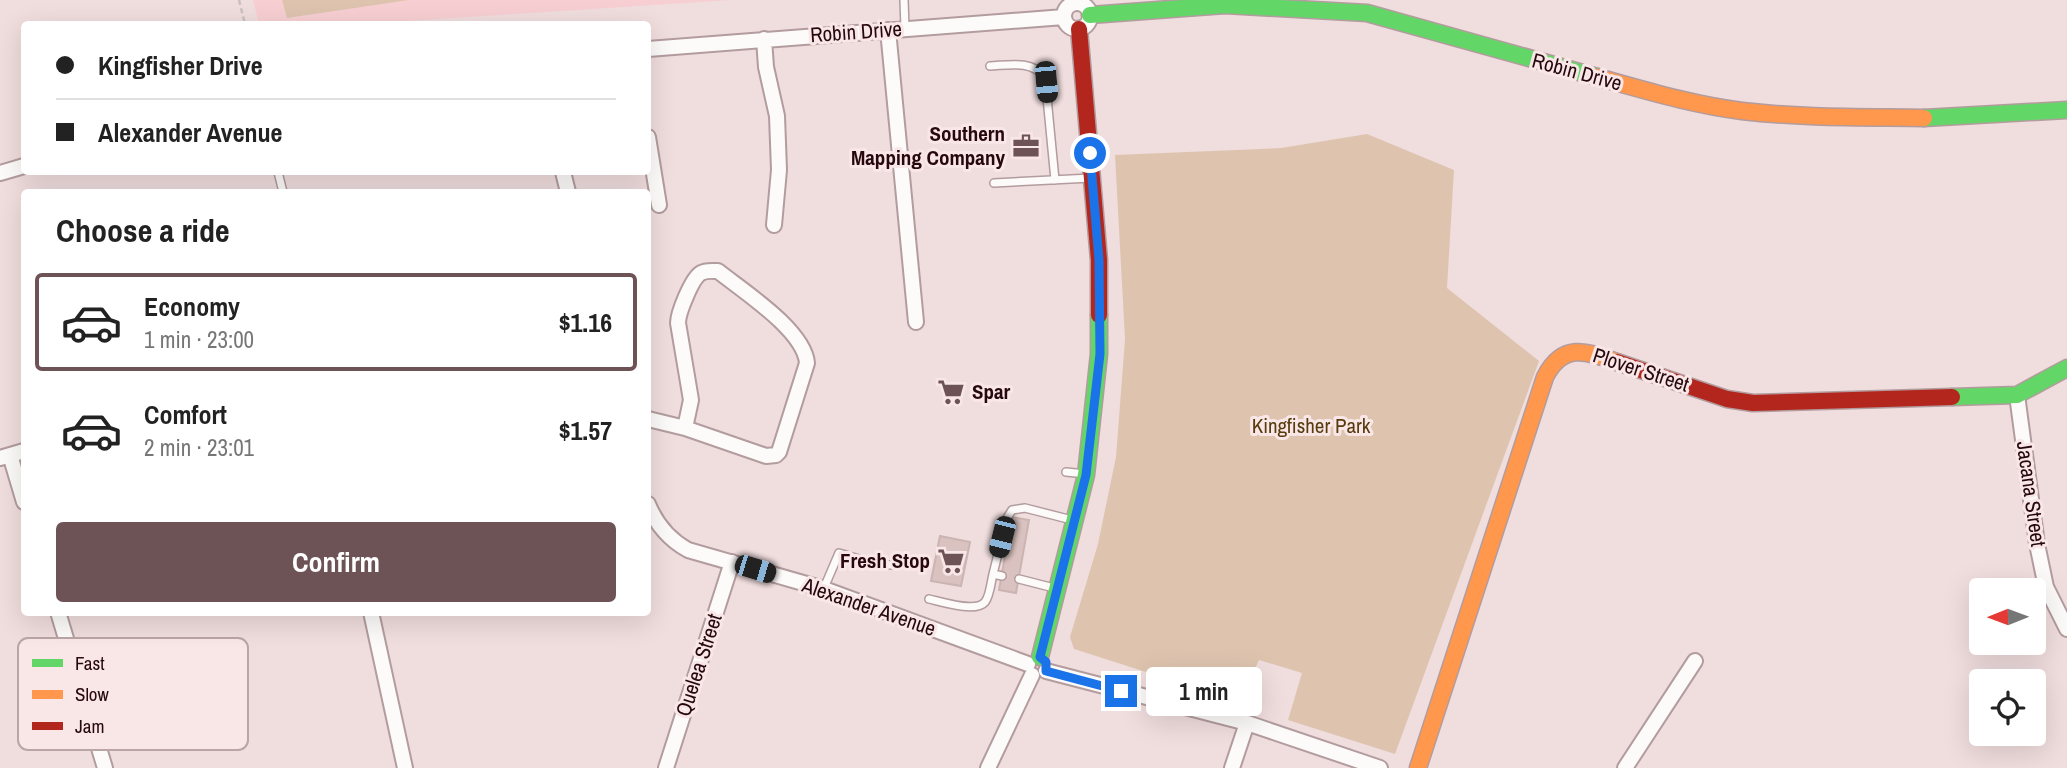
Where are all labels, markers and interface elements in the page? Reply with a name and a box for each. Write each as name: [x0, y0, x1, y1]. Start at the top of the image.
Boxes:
street label: Robin Drive: [809, 14, 903, 49]
street label: Robin Drive: [1529, 46, 1625, 97]
text: Kingfisher Drive: [98, 48, 263, 83]
car: [1034, 60, 1059, 104]
text: Alexander Avenue: [98, 115, 282, 150]
place label: Southern Mapping Company: [851, 119, 1005, 172]
office icon: Southern Mapping Company: [1011, 131, 1041, 161]
route start: [1074, 137, 1106, 169]
text: Choose a ride: [56, 209, 230, 252]
text: Economy: [144, 289, 240, 324]
icon: car: [60, 291, 123, 354]
text: $1.16: [559, 305, 612, 340]
text: 1 min · 23:00: [144, 324, 254, 355]
street label: Plover Street: [1589, 340, 1693, 399]
supermarket icon: Spar: [936, 377, 966, 407]
place label: Spar: [972, 377, 1011, 406]
text: Comfort: [144, 397, 227, 432]
icon: car: [60, 399, 123, 462]
park label: Kingfisher Park: [1252, 411, 1371, 440]
text: $1.57: [559, 413, 612, 448]
text: 2 min · 23:01: [144, 432, 254, 463]
street label: Jacana Street: [2010, 439, 2053, 549]
car: [987, 514, 1018, 560]
button: Confirm: [56, 522, 616, 602]
place label: Fresh Stop: [840, 546, 930, 575]
supermarket icon: Fresh Stop: [936, 546, 966, 576]
car: [732, 553, 779, 585]
street label: Alexander Avenue: [798, 570, 940, 643]
north arrow: [1969, 578, 2046, 654]
map controls: [1969, 578, 2046, 746]
street label: Quelea Street: [668, 610, 729, 720]
legend: [18, 638, 248, 750]
text: Fast: [75, 650, 105, 676]
callout: 1 min: [1146, 666, 1261, 716]
button: locate: [1969, 669, 2046, 746]
route end: [1105, 675, 1137, 707]
text: 1 min: [1179, 676, 1229, 707]
text: Slow: [75, 681, 110, 707]
text: Jam: [75, 713, 104, 739]

